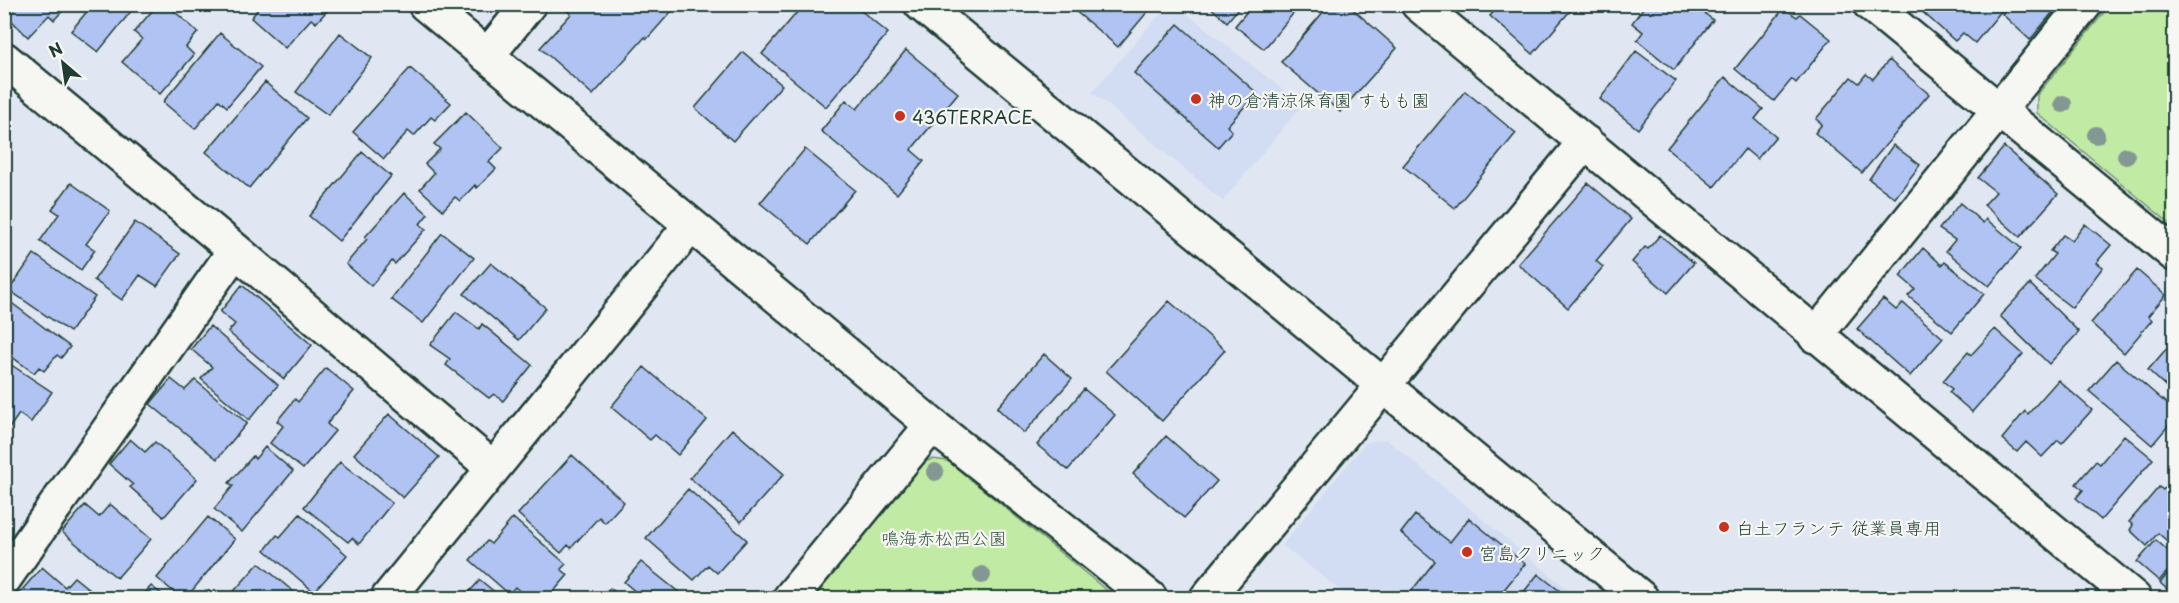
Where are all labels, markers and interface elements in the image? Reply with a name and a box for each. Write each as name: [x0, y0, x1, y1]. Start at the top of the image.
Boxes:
north arrow: [33, 33, 93, 93]
text: N: [44, 35, 67, 63]
place label: 神の倉清涼保育園 すもも園: [1208, 86, 1430, 113]
marker: 神の倉清涼保育園 すもも園: [1189, 92, 1203, 106]
place label: 436TERRACE: [912, 103, 1033, 130]
marker: 436TERRACE: [893, 109, 907, 123]
place label: 白土フランテ 従業員専用: [1736, 514, 1941, 541]
marker: 白土フランテ 従業員専用: [1717, 520, 1731, 534]
park label: 鳴海赤松西公園: [881, 524, 1007, 551]
place label: 宮島クリニック: [1479, 539, 1605, 566]
marker: 宮島クリニック: [1460, 545, 1474, 559]

